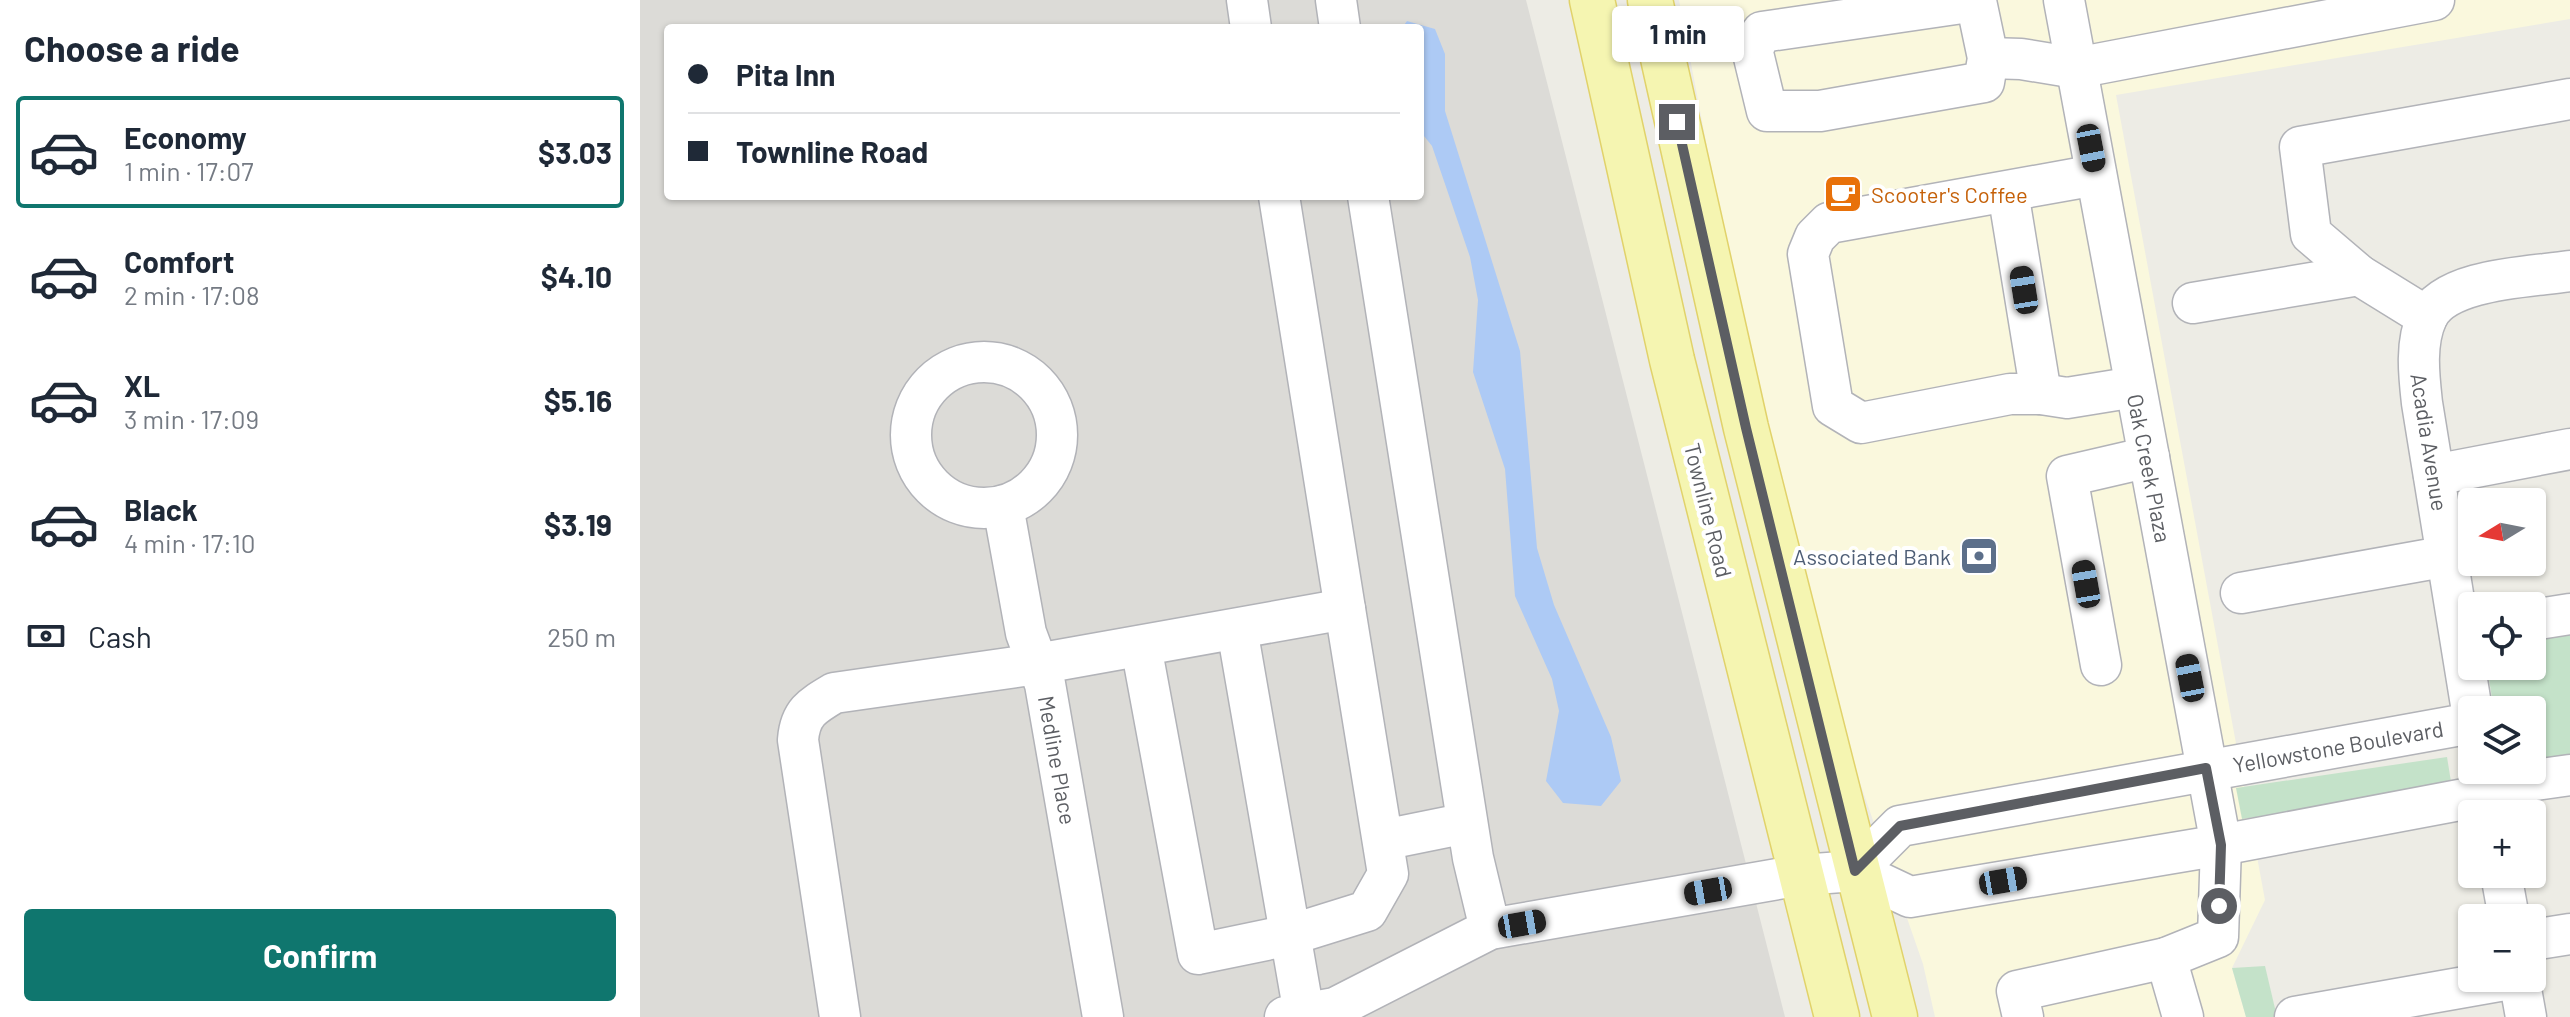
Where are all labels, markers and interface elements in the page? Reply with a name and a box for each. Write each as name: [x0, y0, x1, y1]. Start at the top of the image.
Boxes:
callout: 1 min: [1611, 6, 1743, 62]
text: 1 min: [1650, 18, 1706, 49]
text: Choose a ride: [24, 26, 240, 69]
text: Pita Inn: [736, 56, 836, 92]
route end: [1659, 104, 1695, 140]
icon: car: [28, 116, 100, 188]
text: Economy: [124, 119, 247, 155]
car: [2075, 122, 2107, 174]
text: Townline Road: [736, 133, 928, 169]
text: $3.03: [538, 134, 612, 170]
text: 1 min · 17:07: [124, 155, 254, 186]
cafe icon: Scooter's Coffee: [1822, 173, 1864, 215]
place label: Scooter's Coffee: [1871, 181, 2028, 207]
icon: car: [28, 240, 100, 312]
text: Comfort: [124, 243, 234, 279]
text: $4.10: [541, 258, 612, 294]
car: [2008, 264, 2040, 316]
text: 2 min · 17:08: [124, 279, 260, 310]
icon: car: [28, 364, 100, 436]
text: XL: [124, 367, 160, 403]
street label: Acadia Avenue: [2406, 371, 2454, 513]
text: $5.16: [544, 382, 612, 418]
street label: Oak Creek Plaza: [2123, 392, 2177, 544]
text: 3 min · 17:09: [124, 403, 259, 434]
street label: Townline Road: [1680, 440, 1738, 580]
icon: car: [28, 488, 100, 560]
north arrow: [2458, 488, 2546, 576]
map controls: [2458, 488, 2546, 992]
text: Black: [124, 491, 198, 527]
text: $3.19: [544, 506, 612, 542]
text: 4 min · 17:10: [124, 527, 256, 558]
bank icon: Associated Bank: [1958, 535, 2000, 577]
place label: Associated Bank: [1793, 543, 1951, 569]
car: [2070, 558, 2102, 610]
button: locate: [2458, 592, 2546, 680]
icon: cash: [24, 614, 68, 658]
text: Cash: [88, 618, 152, 654]
text: 250 m: [547, 621, 616, 652]
car: [2174, 652, 2206, 704]
street label: Medline Place: [1034, 694, 1082, 826]
button: layers: [2458, 696, 2546, 784]
street label: Yellowstone Boulevard: [2231, 715, 2445, 777]
button: +: [2458, 800, 2546, 888]
car: [1977, 865, 2029, 897]
car: [1682, 875, 1734, 907]
route start: [2201, 888, 2237, 924]
button: −: [2458, 904, 2546, 992]
car: [1496, 908, 1548, 940]
button: Confirm: [24, 909, 616, 1001]

